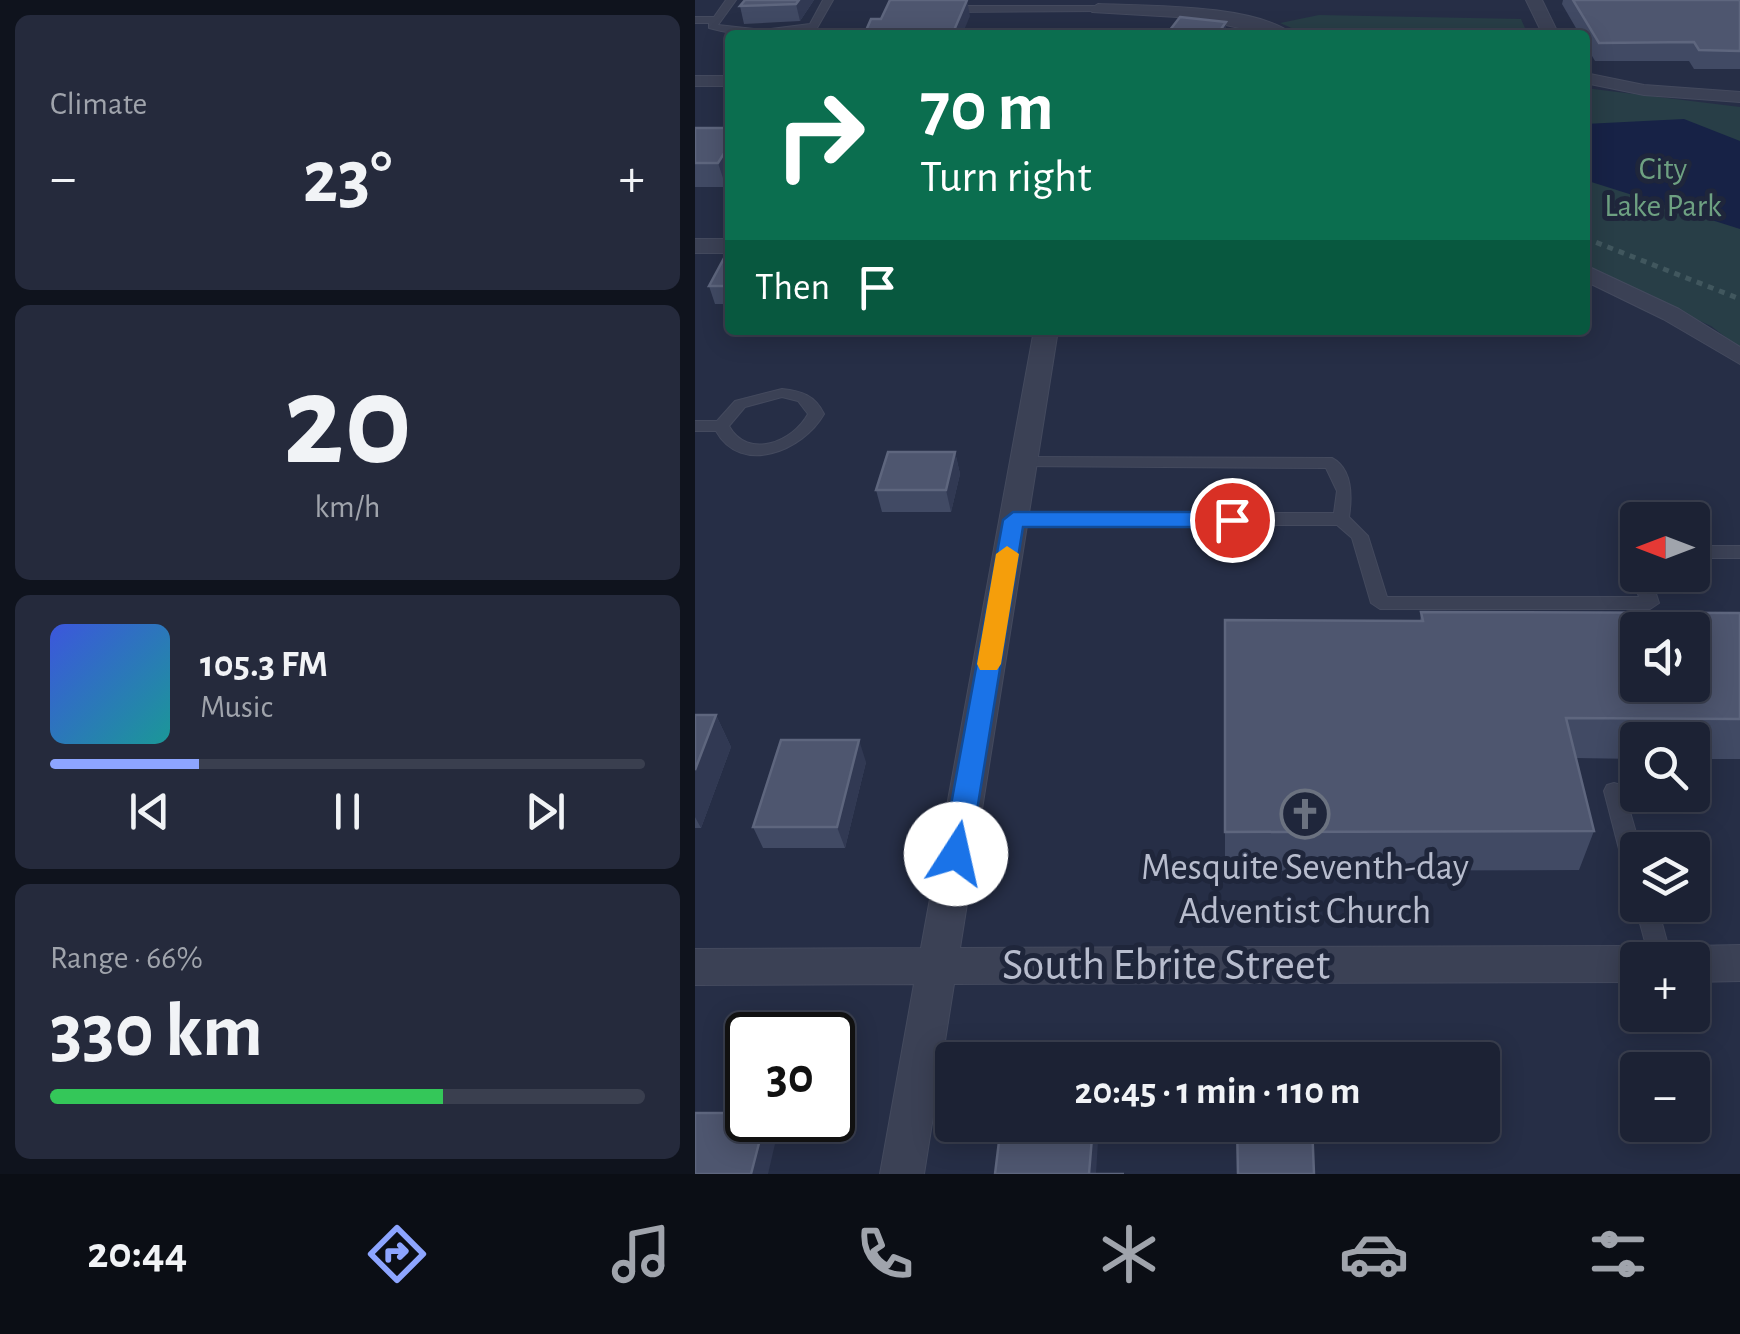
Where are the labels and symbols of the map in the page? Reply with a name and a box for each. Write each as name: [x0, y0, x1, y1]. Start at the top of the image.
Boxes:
park label: City Lake Park: [1604, 153, 1722, 222]
pin: [1190, 478, 1275, 563]
north arrow: [1620, 502, 1710, 592]
church icon: Mesquite Seventh-day Adventist Church: [1279, 788, 1331, 840]
position arrow: [904, 802, 1008, 906]
place label: Mesquite Seventh-day Adventist Church: [1141, 849, 1469, 931]
street label: South Ebrite Street: [1002, 943, 1330, 988]
speed limit sign: 30: [725, 1012, 855, 1142]

